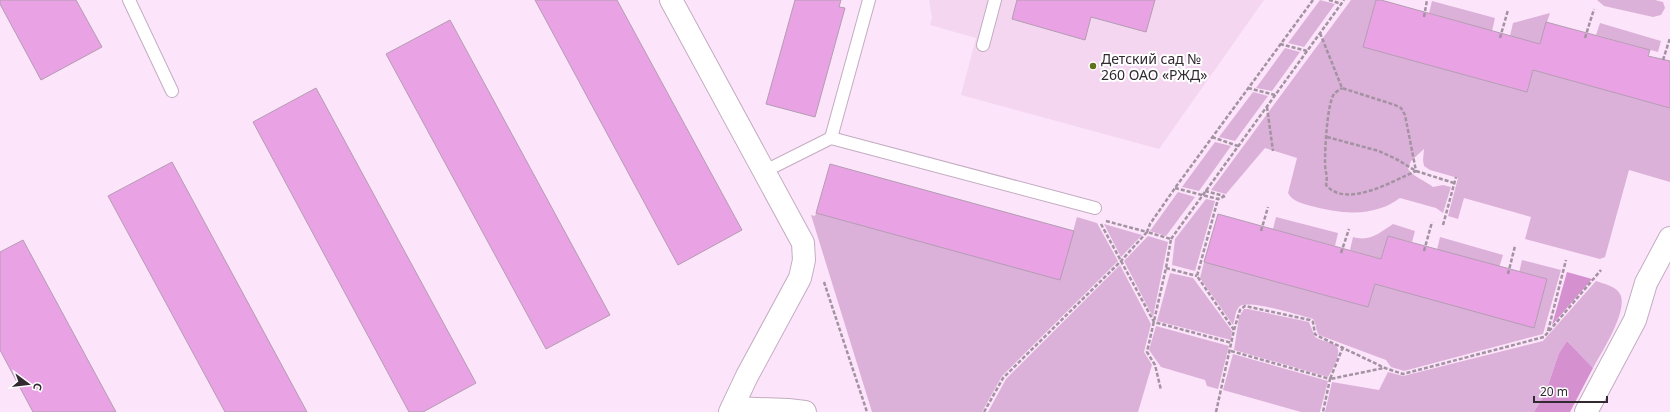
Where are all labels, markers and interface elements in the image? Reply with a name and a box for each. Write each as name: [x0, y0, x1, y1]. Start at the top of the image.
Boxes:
place label: Детский сад № 260 ОАО «РЖД»: [1101, 49, 1207, 84]
marker: Детский сад № 260 ОАО «РЖД»: [1088, 61, 1098, 71]
north arrow: [8, 364, 48, 404]
scale bar: [1534, 378, 1607, 404]
text: С: [30, 381, 46, 392]
text: 20 m: [1540, 383, 1568, 400]

